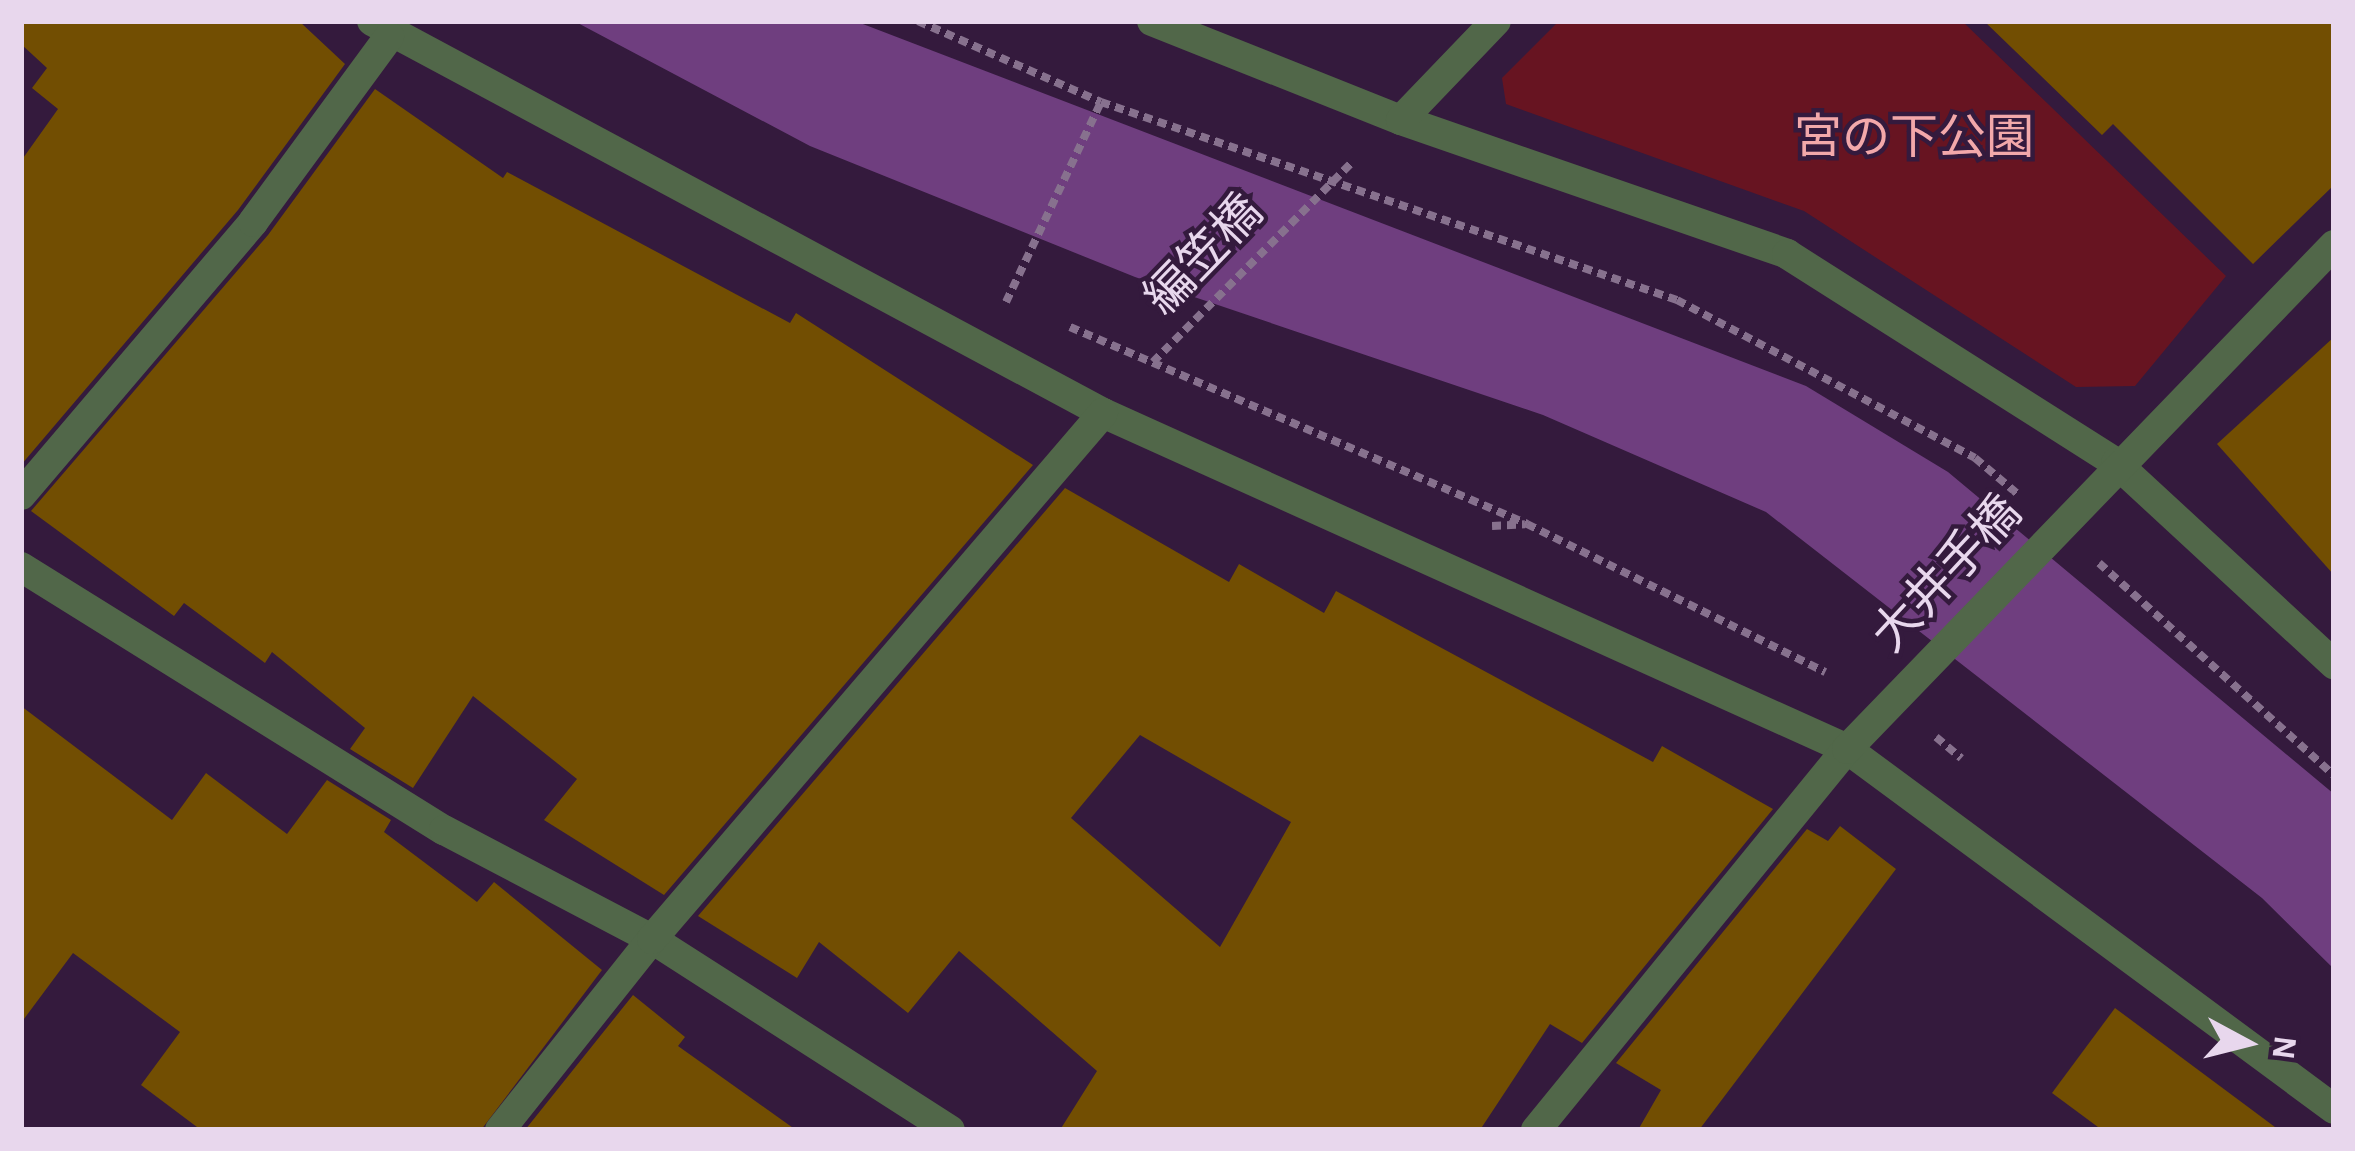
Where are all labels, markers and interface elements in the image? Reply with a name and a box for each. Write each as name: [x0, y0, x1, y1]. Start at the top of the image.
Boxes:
park label: 宮の下公園: [1794, 111, 2034, 169]
street label: 編笠橋: [1134, 184, 1276, 328]
street label: 大井手橋: [1861, 485, 2035, 665]
north arrow: [2187, 983, 2307, 1103]
text: N: [2265, 1034, 2301, 1061]

